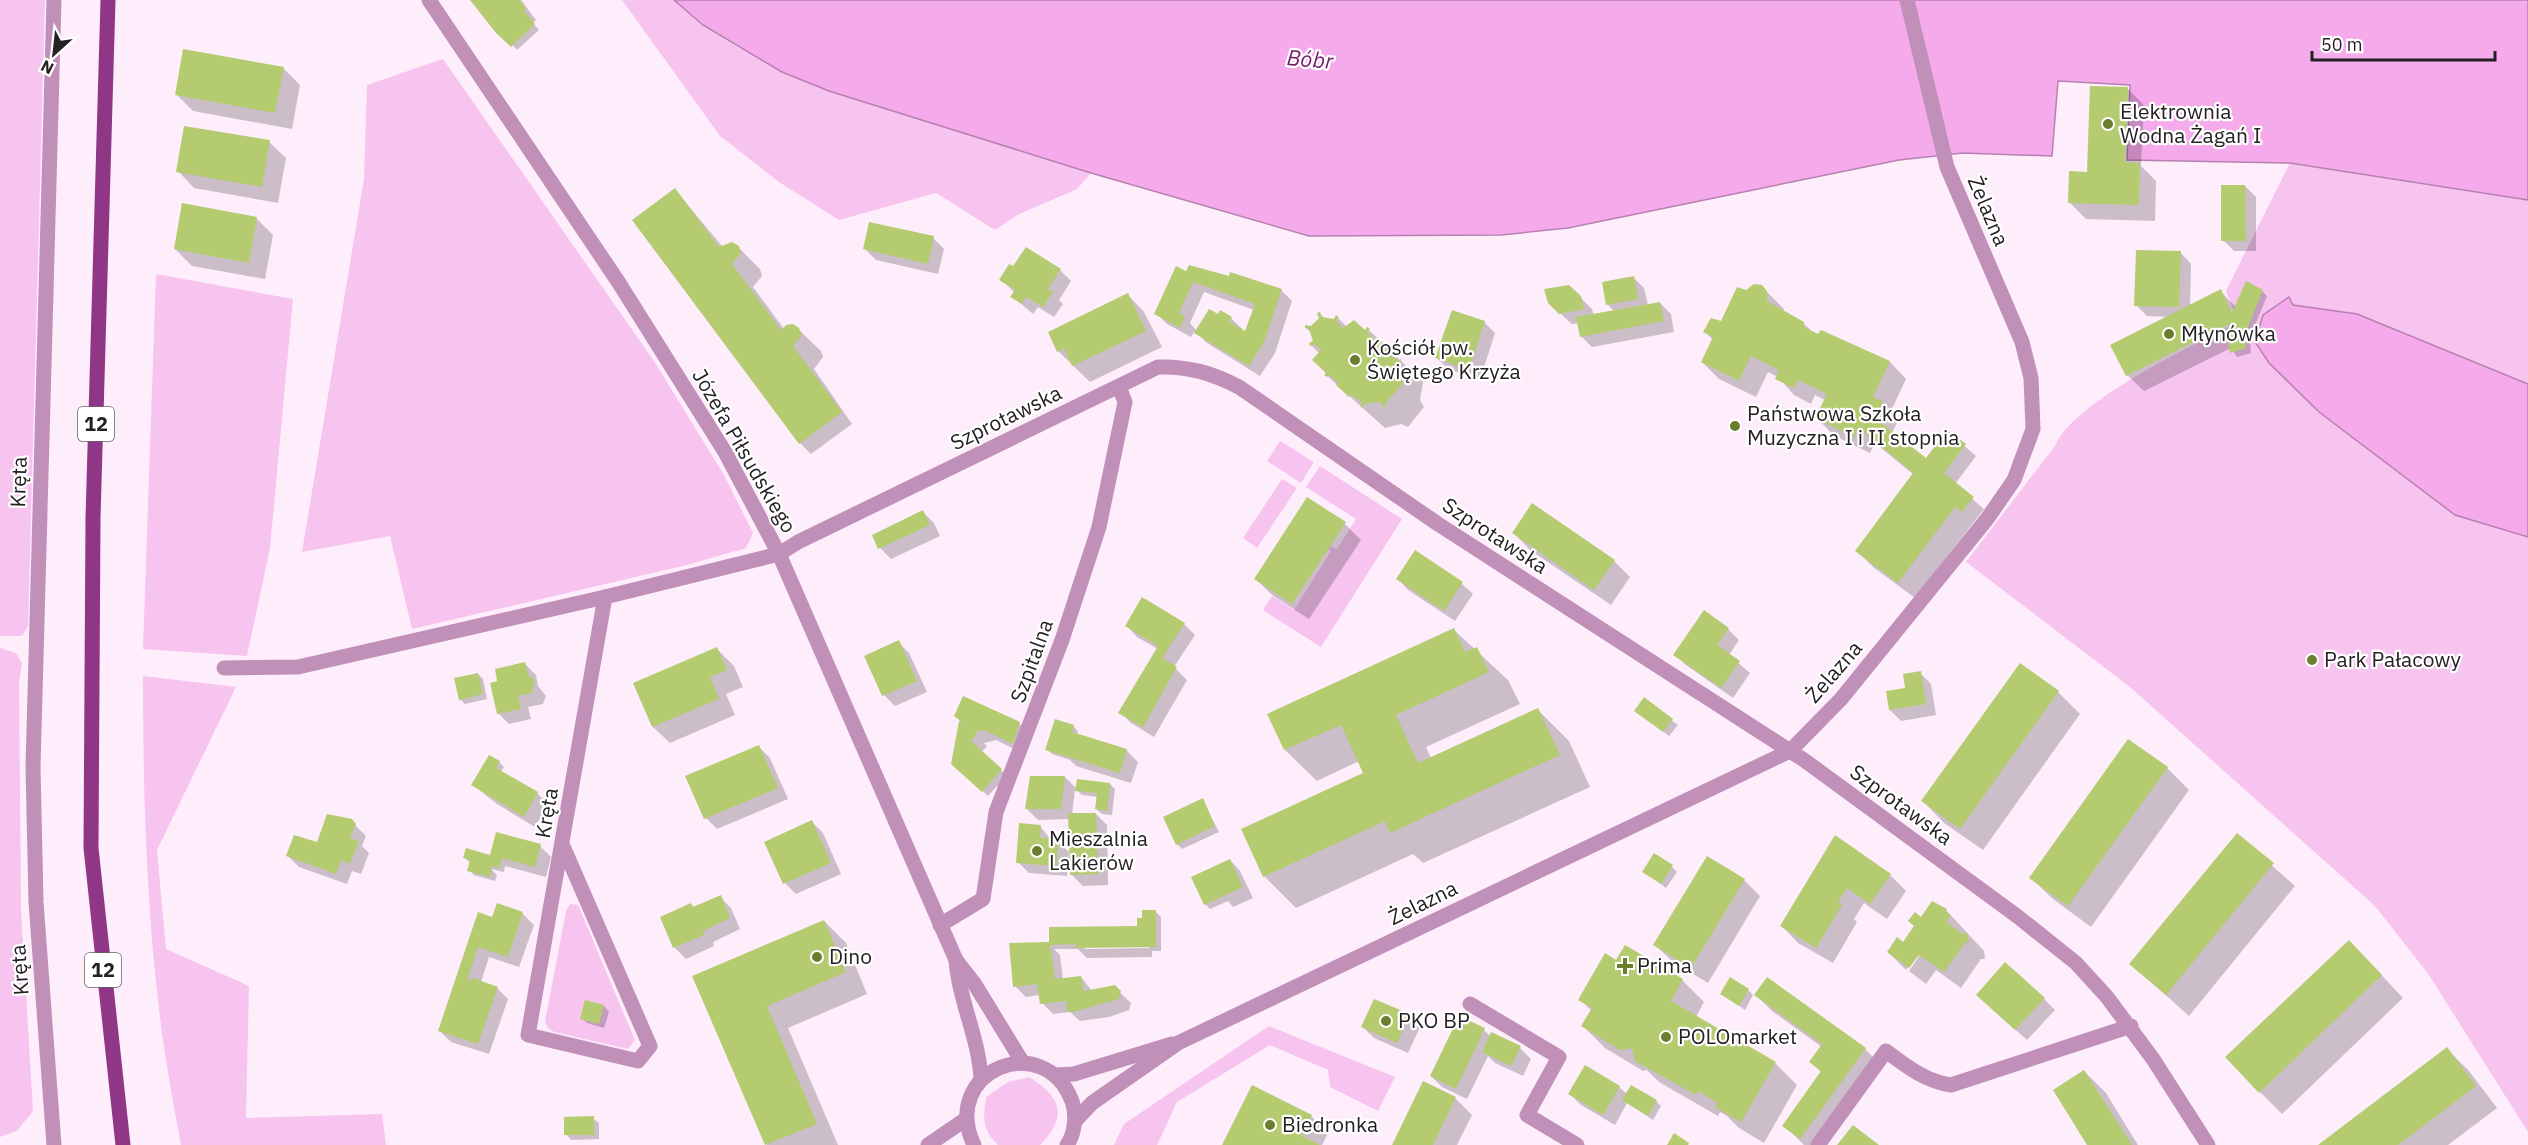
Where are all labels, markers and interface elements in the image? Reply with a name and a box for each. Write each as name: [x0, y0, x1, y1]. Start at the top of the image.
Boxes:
north arrow: [24, 24, 84, 84]
scale bar: [2312, 24, 2495, 62]
text: 50 m: [2321, 33, 2363, 56]
water label: Bóbr: [1286, 42, 1335, 75]
text: N: [37, 56, 57, 79]
place label: Elektrownia Wodna Żagań I: [2120, 97, 2261, 149]
marker: Elektrownia Wodna Żagań I: [2101, 117, 2115, 131]
street label: Żelazna: [1962, 171, 2016, 250]
place label: Młynówka: [2181, 319, 2276, 347]
marker: Młynówka: [2162, 327, 2176, 341]
place label: Kościół pw. Świętego Krzyża: [1367, 333, 1521, 385]
marker: Kościół pw. Świętego Krzyża: [1348, 353, 1362, 367]
street label: Józefa Piłsudskiego: [686, 363, 803, 538]
street label: Szprotawska: [945, 378, 1066, 456]
place label: Państwowa Szkoła Muzyczna I i II stopnia: [1747, 399, 1960, 451]
road number: 12: [78, 407, 114, 441]
marker: Państwowa Szkoła Muzyczna I i II stopnia: [1728, 419, 1742, 433]
street label: Kręta: [3, 456, 33, 508]
street label: Szprotawska: [1437, 491, 1554, 580]
street label: Szpitalna: [1003, 615, 1059, 706]
street label: Żelazna: [1799, 634, 1868, 708]
place label: Park Pałacowy: [2324, 645, 2461, 673]
marker: Park Pałacowy: [2305, 653, 2319, 667]
street label: Szprotawska: [1845, 757, 1959, 851]
street label: Kręta: [528, 785, 564, 840]
place label: Mieszalnia Lakierów: [1049, 824, 1148, 876]
marker: Mieszalnia Lakierów: [1030, 844, 1044, 858]
street label: Żelazna: [1383, 873, 1462, 931]
place label: Dino: [829, 942, 872, 970]
street label: Kręta: [3, 944, 35, 996]
marker: Dino: [810, 950, 824, 964]
place label: Prima: [1637, 951, 1692, 979]
road number: 12: [85, 953, 121, 987]
marker: Prima: [1618, 959, 1632, 973]
place label: PKO BP: [1398, 1006, 1470, 1034]
marker: PKO BP: [1379, 1014, 1393, 1028]
place label: POLOmarket: [1678, 1022, 1797, 1050]
marker: POLOmarket: [1659, 1030, 1673, 1044]
place label: Biedronka: [1282, 1110, 1378, 1138]
marker: Biedronka: [1263, 1118, 1277, 1132]

